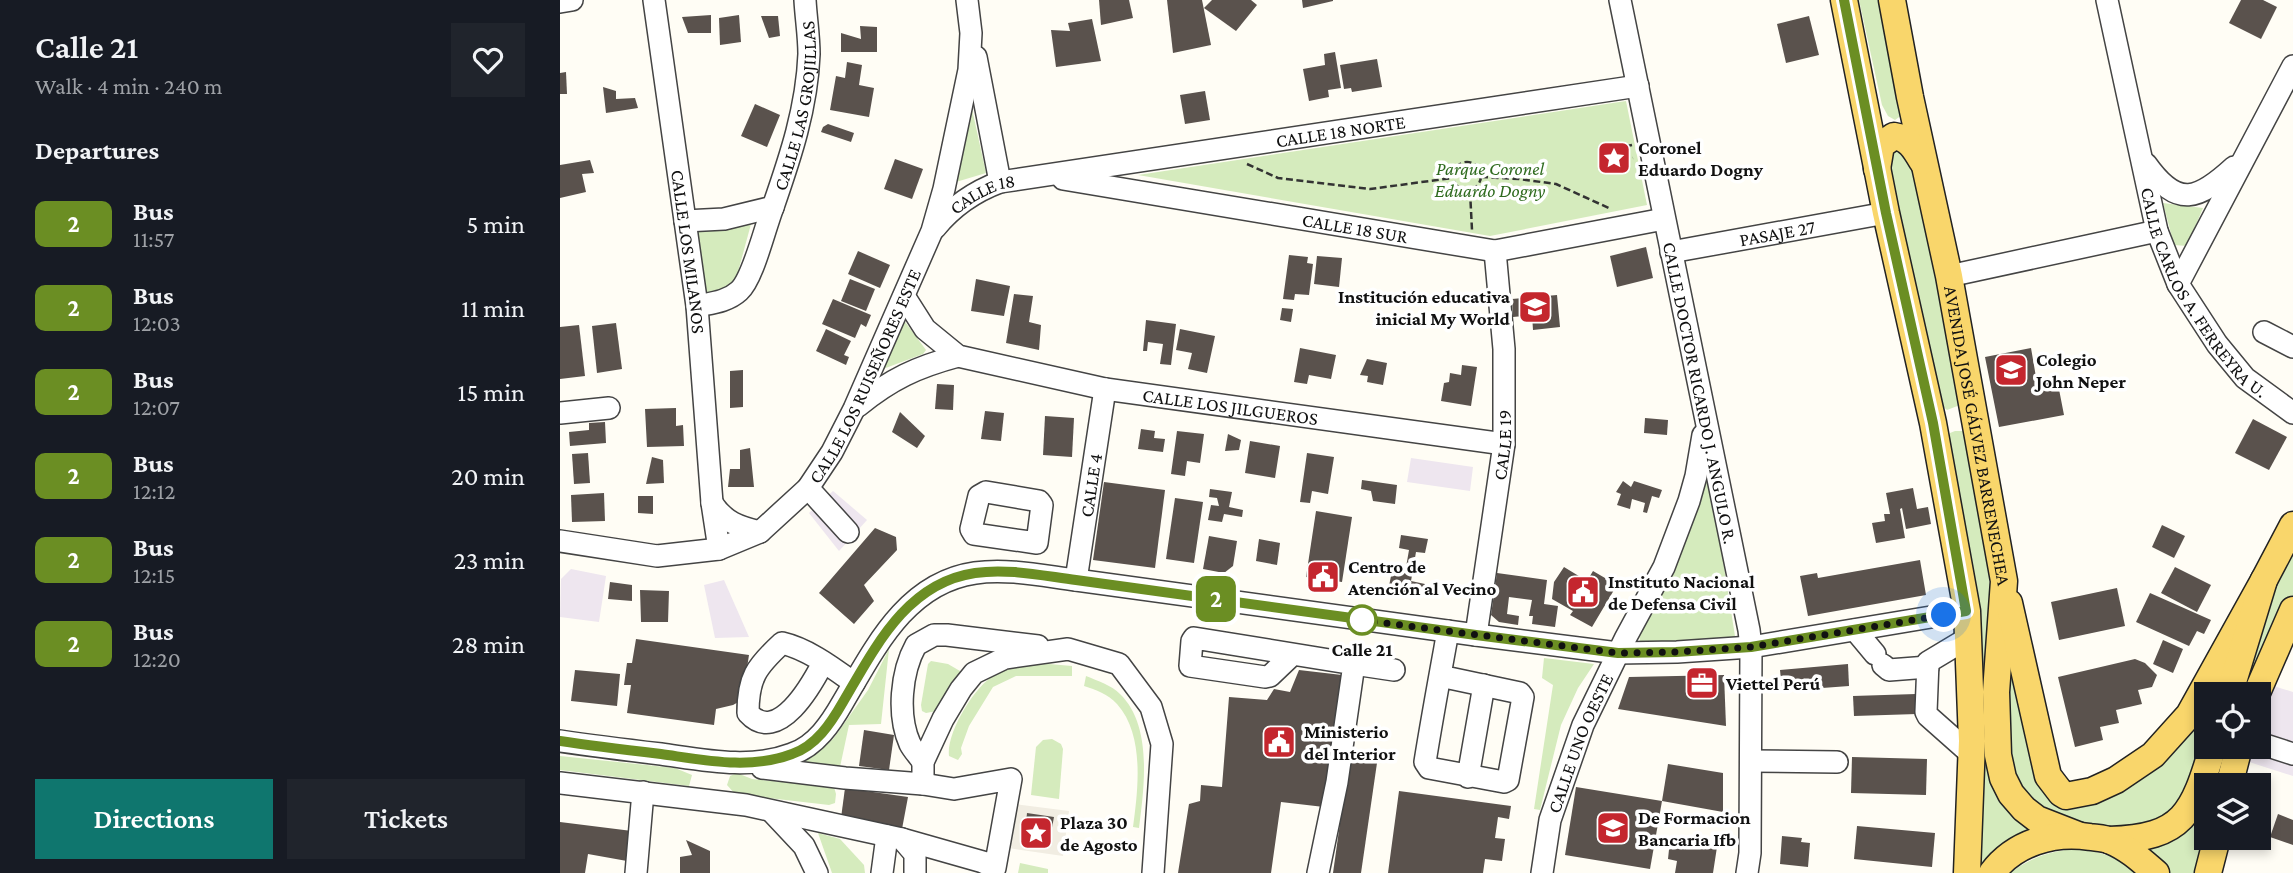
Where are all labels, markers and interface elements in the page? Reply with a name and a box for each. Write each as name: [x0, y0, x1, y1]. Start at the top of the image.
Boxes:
street label: CALLE LAS GROJILLAS: [769, 20, 820, 193]
button: heart: [451, 23, 525, 97]
text: Calle 21: [35, 28, 138, 65]
text: Walk · 4 min · 240 m: [35, 73, 222, 99]
street label: CALLE 18 NORTE: [1274, 111, 1407, 151]
text: Departures: [35, 136, 159, 165]
place label: Coronel Eduardo Dogny: [1638, 137, 1764, 180]
place icon: Coronel Eduardo Dogny: [1595, 139, 1633, 177]
park label: Parque Coronel Eduardo Dogny: [1434, 158, 1546, 201]
street label: CALLE LOS MILANOS: [667, 168, 709, 334]
street label: CALLE 18: [945, 170, 1016, 219]
street label: CALLE CARLOS A. FERREYRA U.: [2137, 185, 2271, 402]
text: Bus: [133, 197, 174, 226]
street label: CALLE 18 SUR: [1301, 209, 1410, 247]
text: 2: [67, 210, 80, 237]
text: 5 min: [466, 210, 525, 239]
street label: PASAJE 27: [1738, 216, 1817, 250]
text: 11:57: [133, 226, 174, 252]
street label: CALLE DOCTOR RICARDO J. ANGULO R.: [1659, 240, 1741, 546]
street label: CALLE LOS RUISEÑORES ESTE: [804, 266, 925, 487]
text: Bus: [133, 281, 174, 310]
street label: AVENIDA JOSÉ GÁLVEZ BARRENECHEA: [1940, 284, 2015, 587]
place label: Institución educativa inicial My World: [1338, 286, 1511, 329]
school or university icon: Institución educativa inicial My World: [1516, 288, 1554, 326]
text: 2: [67, 294, 80, 321]
text: 11 min: [461, 294, 525, 323]
text: 12:03: [133, 310, 181, 336]
place label: Colegio John Neper: [2034, 349, 2126, 392]
school or university icon: Colegio John Neper: [1992, 351, 2030, 389]
text: Bus: [133, 365, 174, 394]
text: 2: [67, 378, 80, 405]
text: 15 min: [458, 378, 525, 407]
street label: CALLE LOS JILGUEROS: [1141, 384, 1319, 429]
text: 12:07: [133, 394, 180, 420]
street label: CALLE 19: [1489, 410, 1516, 482]
text: Bus: [133, 449, 174, 478]
street label: CALLE 4: [1076, 452, 1106, 519]
text: 2: [67, 462, 80, 489]
text: 20 min: [451, 462, 525, 491]
text: 12:12: [133, 478, 175, 504]
text: Bus: [133, 533, 174, 562]
text: 2: [67, 546, 80, 573]
text: 23 min: [454, 546, 525, 575]
place label: Centro de Atención al Vecino: [1347, 556, 1497, 599]
public building icon: Centro de Atención al Vecino: [1304, 558, 1342, 596]
text: 12:15: [133, 562, 175, 588]
place label: Instituto Nacional de Defensa Civil: [1608, 571, 1755, 614]
public building icon: Instituto Nacional de Defensa Civil: [1564, 573, 1602, 611]
line badge: 2: [1193, 576, 1239, 622]
text: 2: [1210, 585, 1222, 612]
your location: [1926, 597, 1961, 632]
marker: Calle 21: [1347, 605, 1377, 635]
text: Bus: [133, 617, 174, 646]
text: 2: [67, 630, 80, 657]
text: 28 min: [452, 630, 525, 659]
place label: Calle 21: [1331, 639, 1393, 660]
text: 12:20: [133, 646, 181, 672]
office icon: Viettel Perú: [1683, 664, 1721, 702]
street label: CALLE UNO OESTE: [1543, 670, 1617, 816]
place label: Viettel Perú: [1725, 673, 1820, 694]
map controls: [2194, 682, 2271, 850]
button: locate: [2194, 682, 2271, 759]
place label: Ministerio del Interior: [1304, 721, 1396, 764]
public building icon: Ministerio del Interior: [1260, 723, 1298, 761]
button: layers: [2194, 773, 2271, 850]
button: Directions: [35, 779, 273, 859]
button: Tickets: [287, 779, 525, 859]
place label: De Formacion Bancaria Ifb: [1638, 807, 1751, 850]
school or university icon: De Formacion Bancaria Ifb: [1594, 809, 1632, 847]
place label: Plaza 30 de Agosto: [1060, 812, 1138, 855]
place icon: Plaza 30 de Agosto: [1017, 814, 1055, 852]

